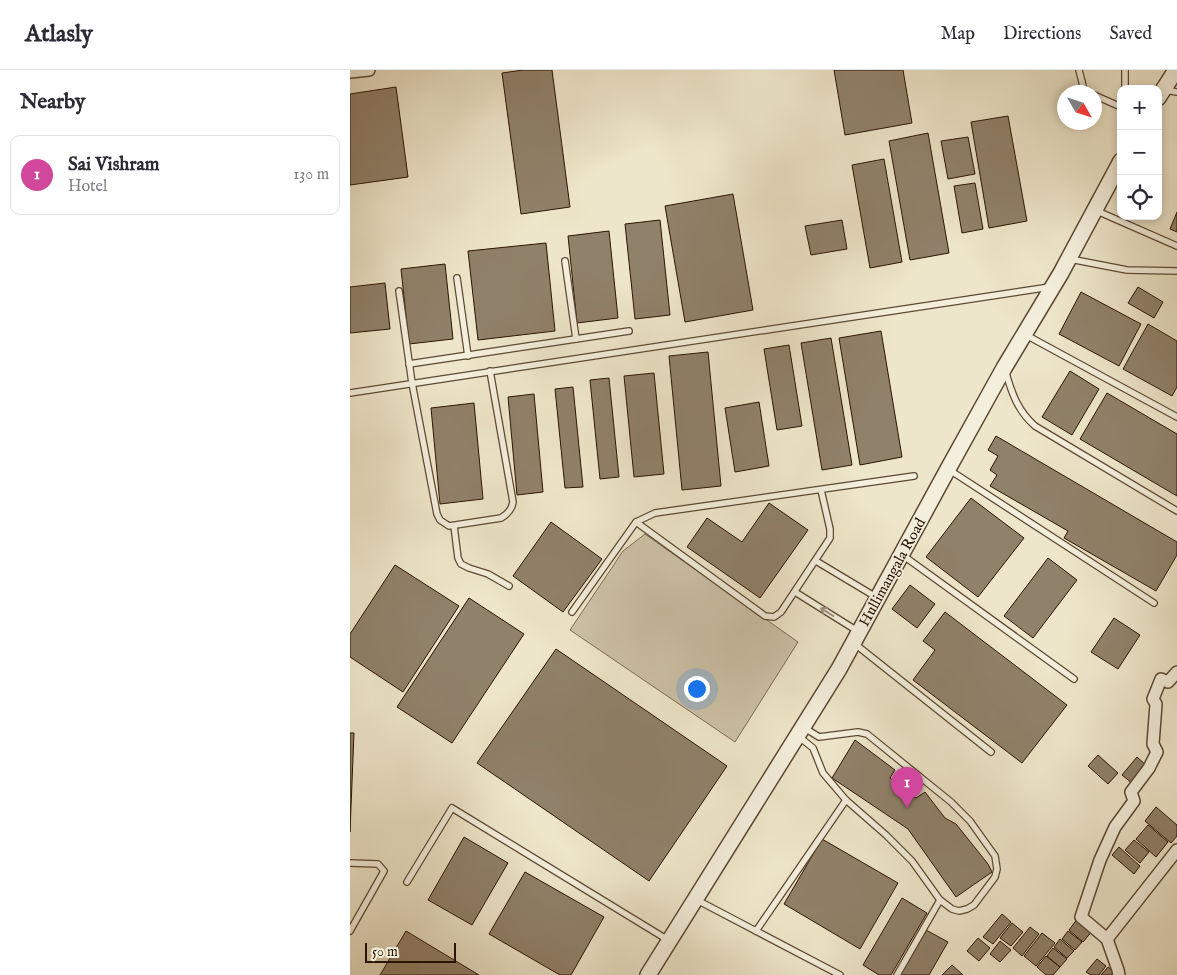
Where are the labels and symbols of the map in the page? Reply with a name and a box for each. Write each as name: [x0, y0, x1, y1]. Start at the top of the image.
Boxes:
north arrow: [1057, 85, 1102, 130]
street label: Hullimangala Road: [855, 514, 931, 630]
one-way arrow: [820, 607, 834, 617]
your location: [684, 676, 710, 702]
pin: 1: [891, 767, 923, 808]
scale bar: [365, 940, 456, 963]

